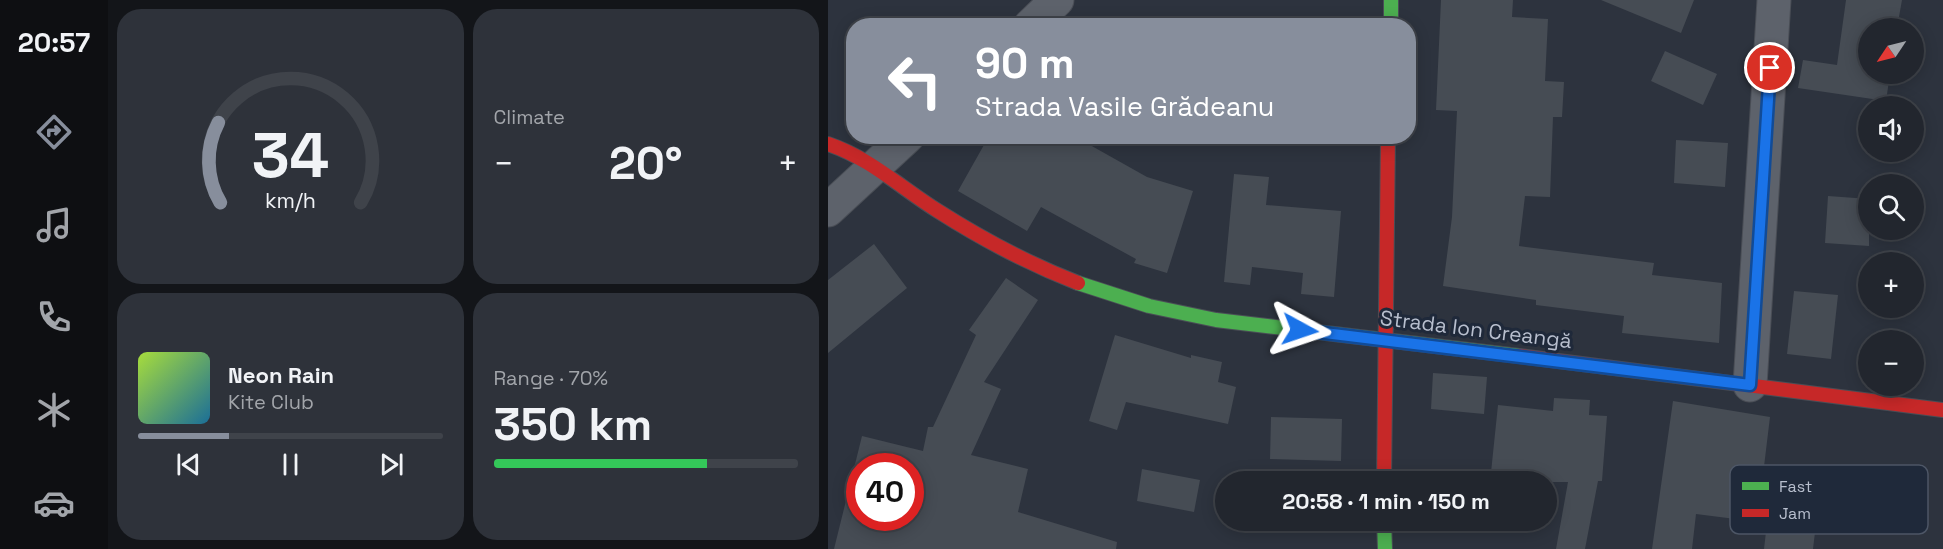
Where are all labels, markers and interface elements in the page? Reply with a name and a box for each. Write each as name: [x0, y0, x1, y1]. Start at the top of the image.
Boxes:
north arrow: [1858, 18, 1924, 84]
map controls: [1858, 18, 1924, 396]
text: 20:57: [18, 25, 90, 60]
text: 90 m: [975, 37, 1075, 90]
icon: left: [876, 42, 954, 120]
pin: [1744, 42, 1795, 93]
icon: arrive: [1753, 51, 1786, 84]
text: Strada Vasile Grădeanu: [975, 89, 1274, 124]
button: sound: [1858, 96, 1924, 162]
text: Climate: [494, 104, 565, 130]
icon: directions: [33, 111, 75, 153]
text: 34: [251, 116, 329, 195]
text: 20°: [609, 135, 683, 192]
text: −: [494, 143, 514, 185]
text: +: [778, 143, 798, 185]
button: search: [1858, 174, 1924, 240]
text: km/h: [265, 188, 316, 215]
icon: music: [33, 204, 75, 246]
button: +: [1858, 252, 1924, 318]
icon: phone: [33, 296, 75, 338]
position arrow: [1268, 298, 1332, 362]
street label: Strada Ion Creangă: [1378, 304, 1574, 354]
button: −: [1858, 330, 1924, 396]
text: Neon Rain: [228, 361, 334, 389]
text: Range · 70%: [494, 365, 608, 391]
icon: climate: [33, 389, 75, 431]
text: Kite Club: [228, 389, 314, 415]
text: 350 km: [494, 396, 652, 453]
icon: previous: [172, 448, 205, 481]
icon: pause: [274, 448, 307, 481]
icon: next: [375, 448, 408, 481]
speed limit sign: 40: [846, 453, 924, 531]
legend: [1730, 465, 1928, 534]
text: Fast: [1779, 476, 1812, 497]
icon: car: [33, 482, 75, 524]
text: 20:58 · 1 min · 150 m: [1282, 487, 1490, 515]
text: Jam: [1779, 503, 1811, 524]

